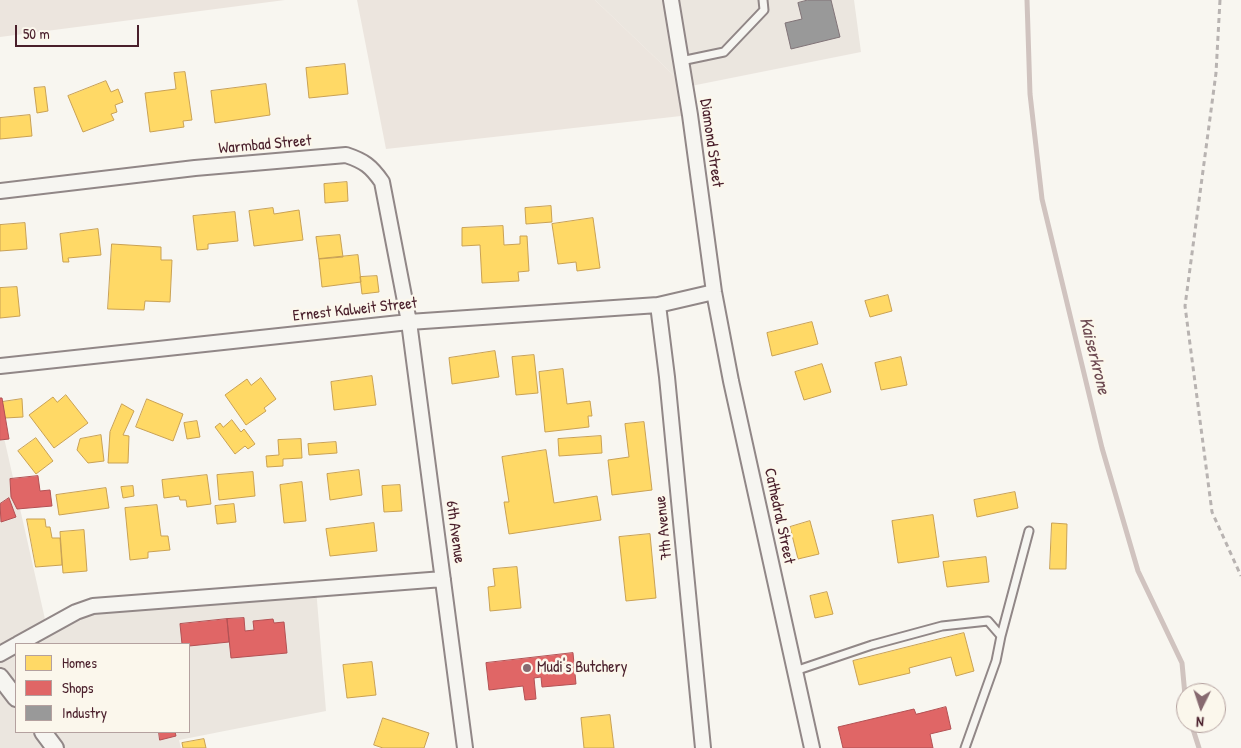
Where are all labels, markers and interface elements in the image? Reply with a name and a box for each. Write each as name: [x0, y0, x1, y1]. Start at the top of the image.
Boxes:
scale bar: [18, 15, 141, 47]
text: 50 m: [23, 23, 50, 44]
street label: Diamond Street: [695, 98, 727, 188]
street label: Warmbad Street: [218, 131, 312, 159]
street label: Ernest Kalweit Street: [292, 294, 418, 326]
water label: Kaiserkrone: [1074, 315, 1114, 397]
street label: Cathedral Street: [759, 466, 799, 566]
street label: 7th Avenue: [651, 495, 677, 561]
street label: 6th Avenue: [441, 500, 469, 564]
legend: [15, 643, 190, 733]
text: Homes: [62, 652, 97, 673]
place label: Mudi's Butchery: [537, 658, 627, 678]
marker: Mudi's Butchery: [521, 662, 533, 674]
text: Shops: [62, 677, 93, 698]
north arrow: [1176, 683, 1226, 733]
text: Industry: [62, 702, 107, 723]
text: N: [1196, 713, 1204, 732]

